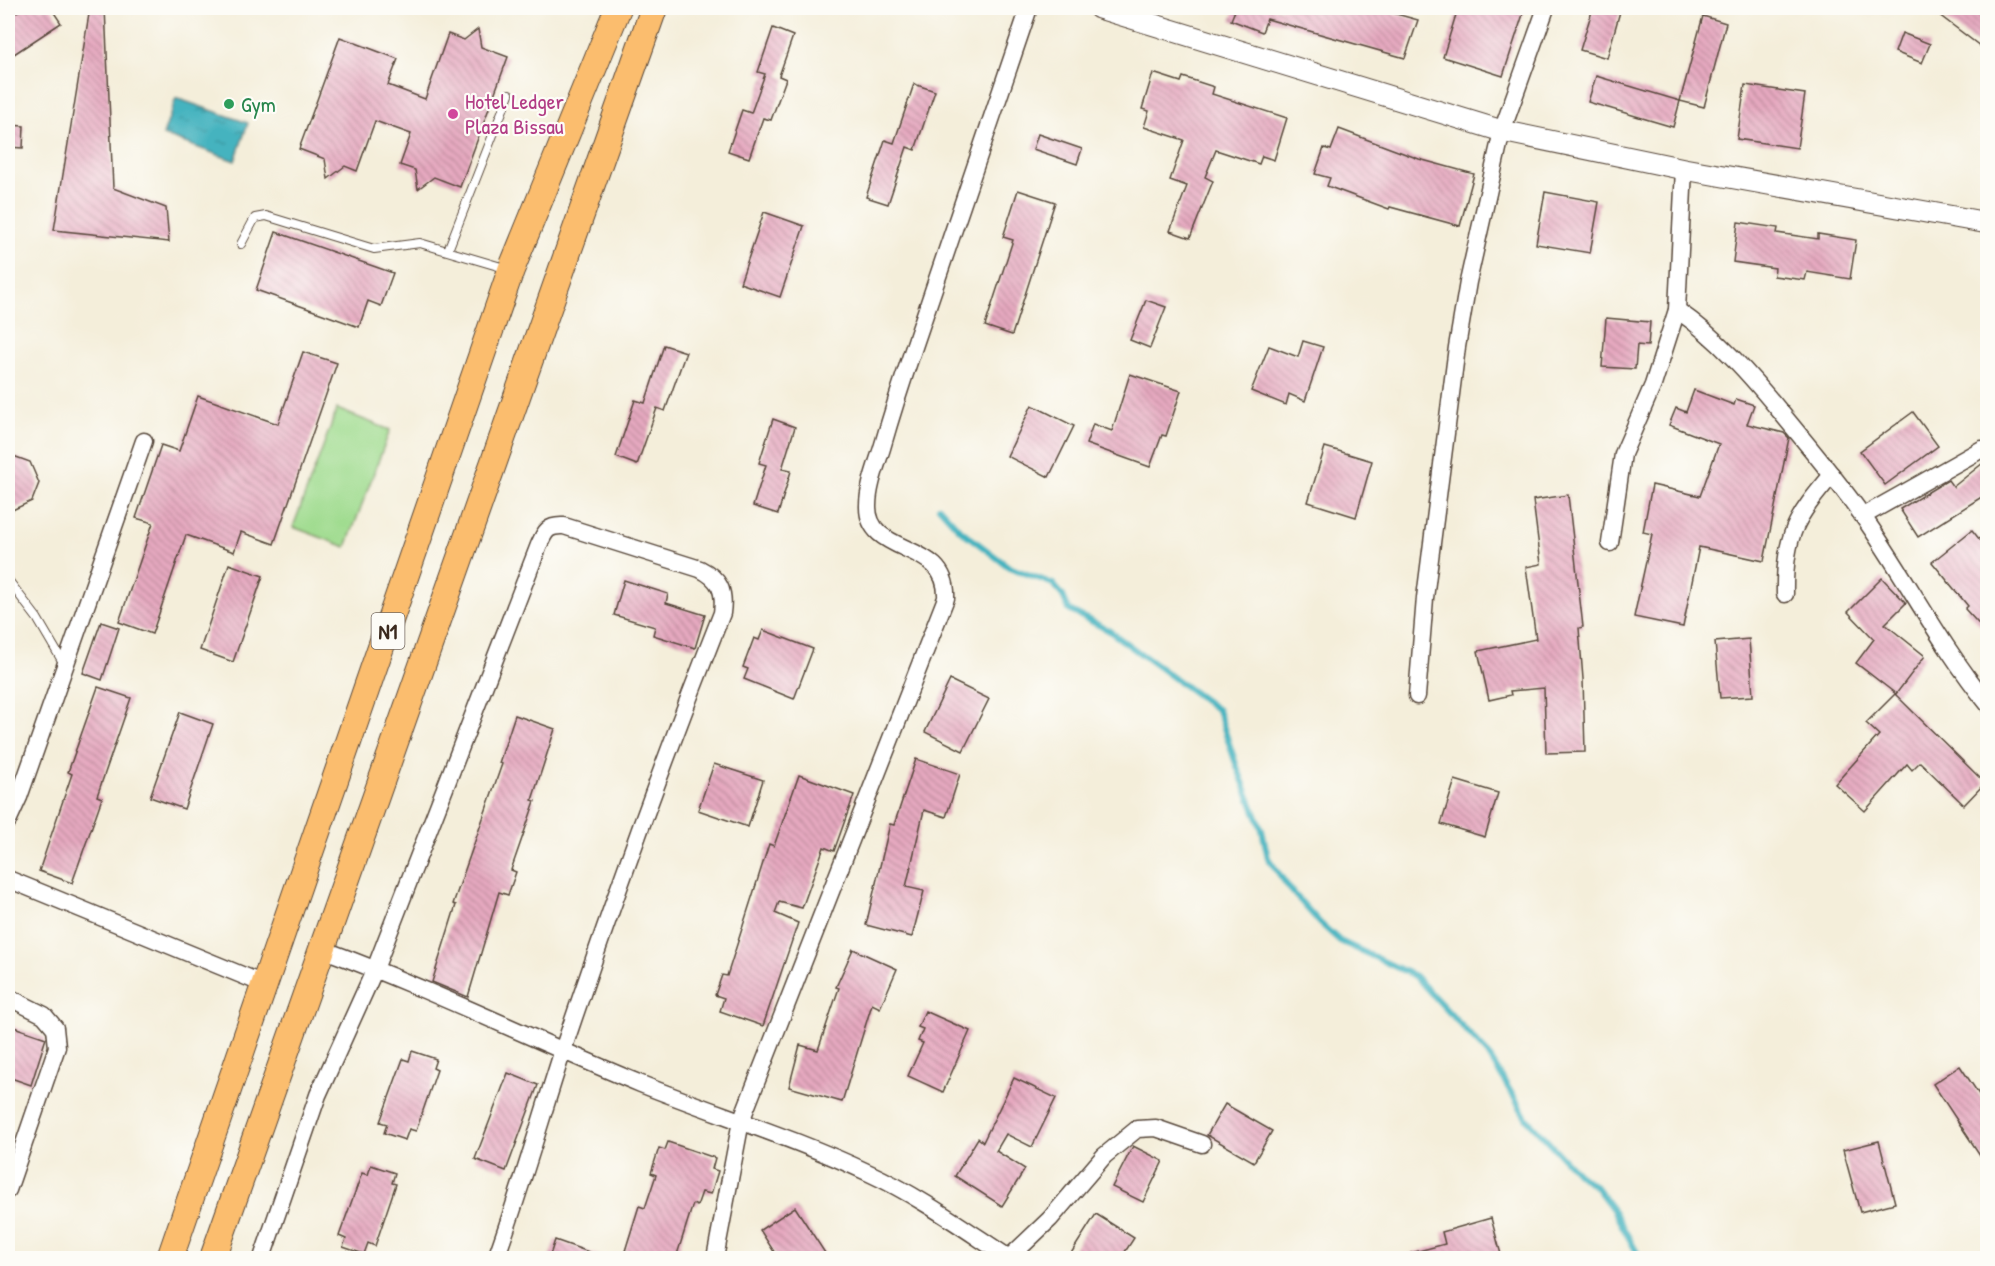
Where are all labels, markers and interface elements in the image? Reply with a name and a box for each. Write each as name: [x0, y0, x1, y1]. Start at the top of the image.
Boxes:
place label: Hotel Ledger Plaza Bissau: [465, 86, 564, 141]
place label: Gym: [241, 89, 276, 119]
marker: Gym: [222, 97, 236, 111]
marker: Hotel Ledger Plaza Bissau: [446, 107, 460, 121]
road number: N1: [372, 613, 404, 649]

